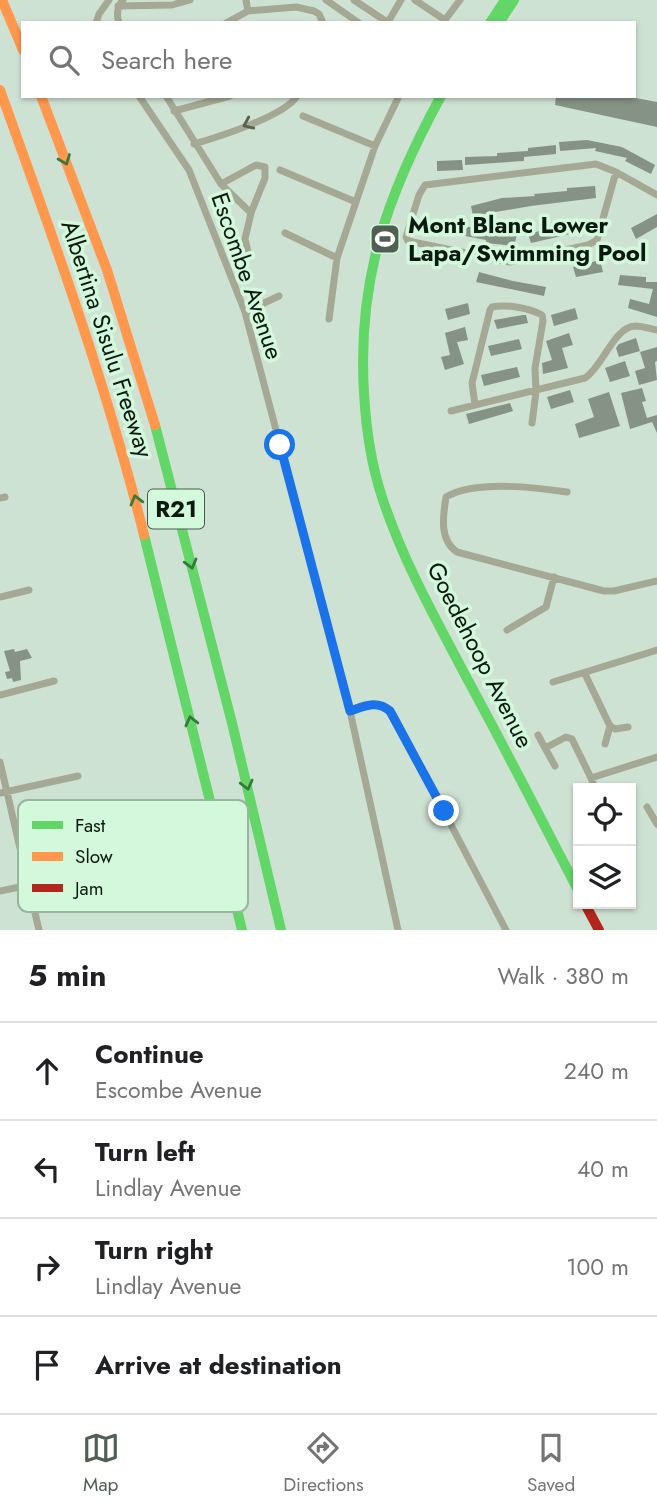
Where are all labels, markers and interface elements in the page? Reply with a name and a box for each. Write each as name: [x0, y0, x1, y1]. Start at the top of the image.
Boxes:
search box: [21, 21, 636, 98]
icon: search: [45, 41, 83, 79]
text: Search here: [101, 41, 233, 79]
one-way arrow: [243, 116, 256, 130]
one-way arrow: [57, 154, 71, 166]
street label: Escombe Avenue: [203, 188, 292, 364]
place label: Mont Blanc Lower Lapa/Swimming Pool: [408, 207, 647, 270]
street label: Albertina Sisulu Freeway: [53, 215, 163, 463]
sports icon: Mont Blanc Lower Lapa/Swimming Pool: [368, 222, 402, 256]
route start: [264, 429, 295, 460]
road number: R21: [148, 489, 204, 528]
one-way arrow: [130, 494, 144, 506]
street label: Goedehoop Avenue: [418, 556, 542, 754]
one-way arrow: [183, 558, 197, 570]
one-way arrow: [185, 715, 199, 727]
one-way arrow: [239, 778, 253, 790]
map controls: [573, 783, 636, 909]
button: locate: [573, 783, 636, 846]
route end: [428, 795, 459, 826]
legend: [18, 800, 248, 912]
text: Fast: [75, 812, 106, 839]
text: Slow: [75, 843, 113, 870]
button: layers: [573, 846, 636, 909]
text: Jam: [72, 875, 104, 902]
text: 5 min: [28, 954, 106, 997]
text: Walk · 380 m: [498, 959, 629, 993]
text: Continue: [95, 1035, 204, 1073]
icon: ahead: [28, 1052, 66, 1090]
text: 240 m: [564, 1054, 629, 1088]
text: Escombe Avenue: [95, 1073, 262, 1107]
text: Turn left: [95, 1133, 195, 1171]
icon: left: [28, 1150, 66, 1188]
text: 40 m: [577, 1152, 629, 1186]
text: Lindlay Avenue: [95, 1171, 241, 1205]
text: Turn right: [95, 1231, 213, 1269]
icon: right: [28, 1248, 66, 1286]
text: 100 m: [566, 1250, 629, 1284]
text: Lindlay Avenue: [95, 1269, 241, 1303]
icon: arrive: [28, 1346, 66, 1384]
text: Arrive at destination: [95, 1346, 342, 1384]
tab: Map: [82, 1429, 120, 1498]
tab: Directions: [283, 1429, 364, 1498]
tab: Saved: [527, 1429, 575, 1498]

